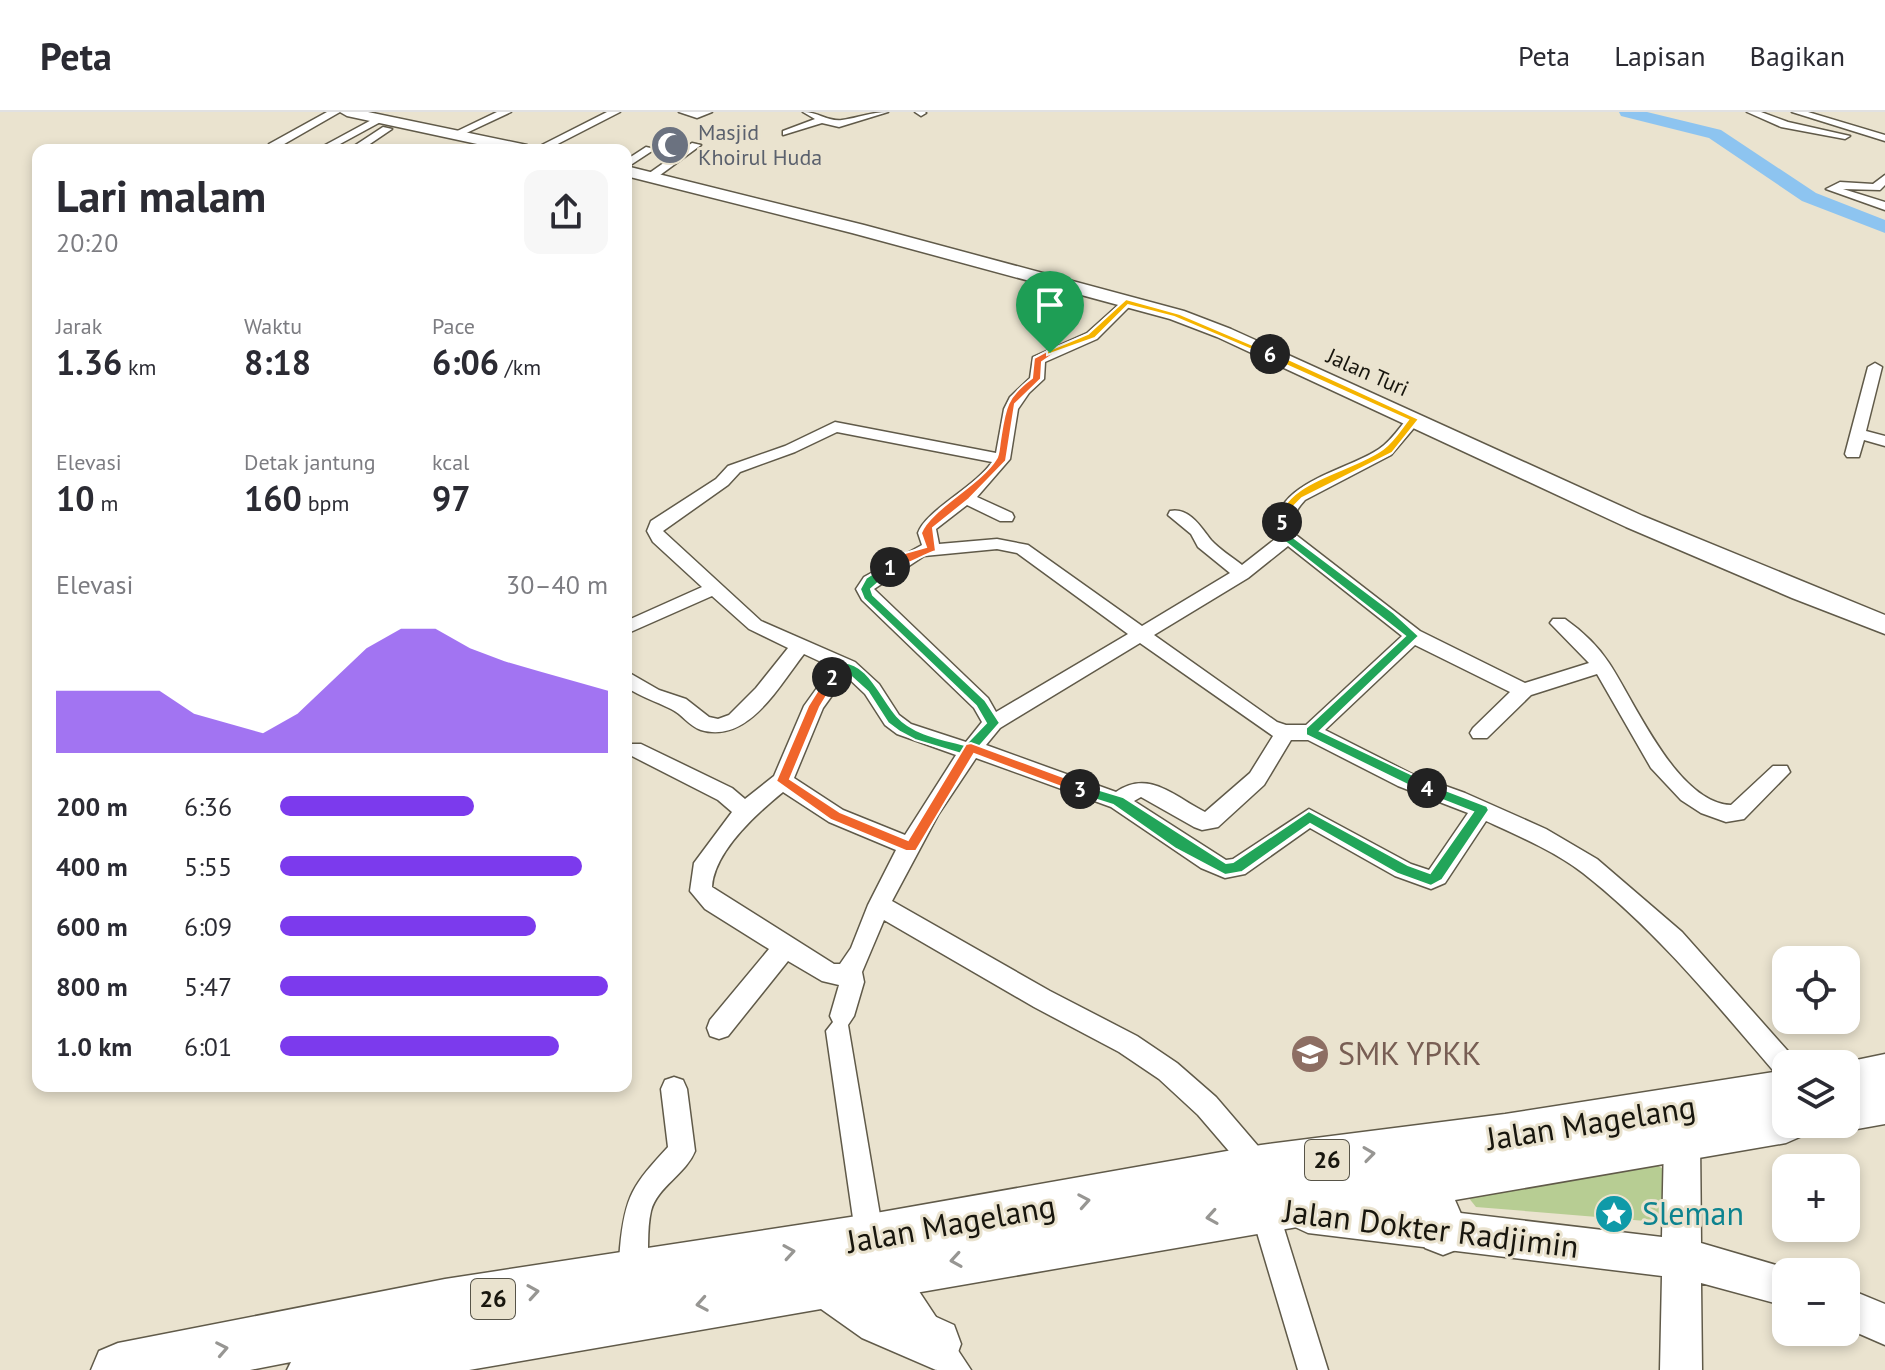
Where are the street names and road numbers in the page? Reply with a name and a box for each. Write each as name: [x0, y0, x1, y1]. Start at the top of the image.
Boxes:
street label: Jalan Turi: [1322, 341, 1413, 402]
street label: Jalan Magelang: [1481, 1085, 1698, 1160]
road number: 26: [1305, 1140, 1349, 1180]
street label: Jalan Magelang: [841, 1184, 1058, 1262]
street label: Jalan Dokter Radjimin: [1279, 1189, 1581, 1267]
road number: 26: [471, 1279, 515, 1319]

